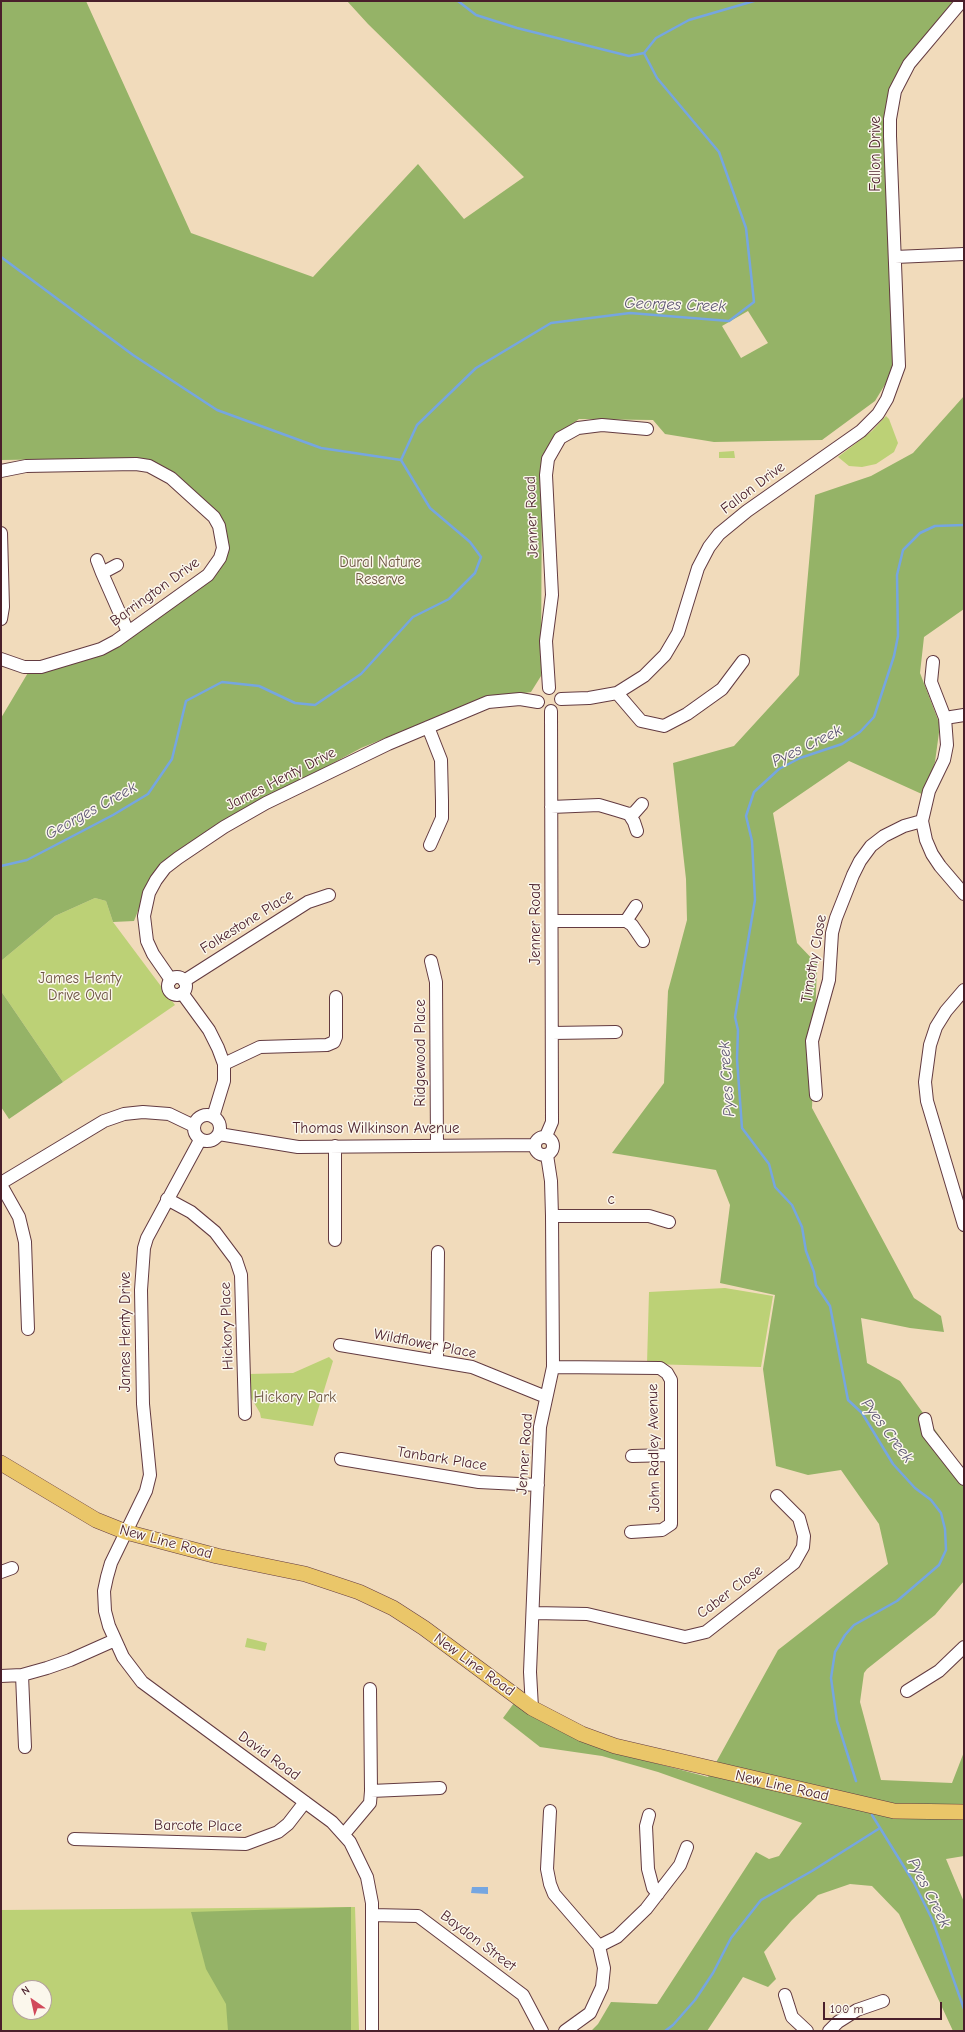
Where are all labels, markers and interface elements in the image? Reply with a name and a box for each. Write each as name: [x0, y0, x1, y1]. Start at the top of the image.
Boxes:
street label: Fallon Drive: [867, 116, 885, 192]
water label: Georges Creek: [624, 294, 726, 316]
street label: Fallon Drive: [717, 458, 789, 518]
street label: Jenner Road: [522, 476, 542, 558]
street label: Barrington Drive: [107, 554, 203, 630]
park label: Dural Nature Reserve: [339, 554, 421, 589]
water label: Pyes Creek: [769, 721, 845, 771]
street label: James Henty Drive: [223, 744, 339, 814]
water label: Georges Creek: [42, 778, 140, 844]
street label: Jenner Road: [527, 883, 545, 965]
street label: Folkestone Place: [197, 886, 297, 958]
street label: Timothy Close: [797, 913, 831, 1005]
park label: James Henty Drive Oval: [38, 970, 122, 1005]
street label: Ridgewood Place: [412, 999, 430, 1107]
water label: Pyes Creek: [715, 1041, 739, 1117]
street label: Thomas Wilkinson Avenue: [293, 1120, 459, 1138]
street label: c: [607, 1191, 615, 1209]
street label: James Henty Drive: [117, 1272, 135, 1392]
street label: Hickory Place: [216, 1282, 238, 1370]
street label: Wildflower Place: [372, 1325, 478, 1363]
street label: John Radley Avenue: [644, 1383, 664, 1513]
park label: Hickory Park: [254, 1389, 336, 1407]
water label: Pyes Creek: [857, 1395, 917, 1467]
street label: Jenner Road: [513, 1413, 537, 1495]
street label: Tanbark Place: [396, 1443, 488, 1475]
street label: New Line Road: [118, 1521, 214, 1563]
street label: Caber Close: [694, 1561, 766, 1623]
street label: New Line Road: [430, 1630, 518, 1700]
street label: David Road: [235, 1728, 303, 1784]
street label: New Line Road: [733, 1766, 831, 1806]
street label: Barcote Place: [154, 1816, 242, 1836]
water label: Pyes Creek: [903, 1855, 955, 1931]
street label: Baydon Street: [437, 1907, 519, 1975]
north arrow: [12, 1980, 52, 2020]
text: N: [19, 1983, 32, 1998]
scale bar: [825, 1994, 944, 2020]
text: 100 m: [830, 2002, 863, 2016]

